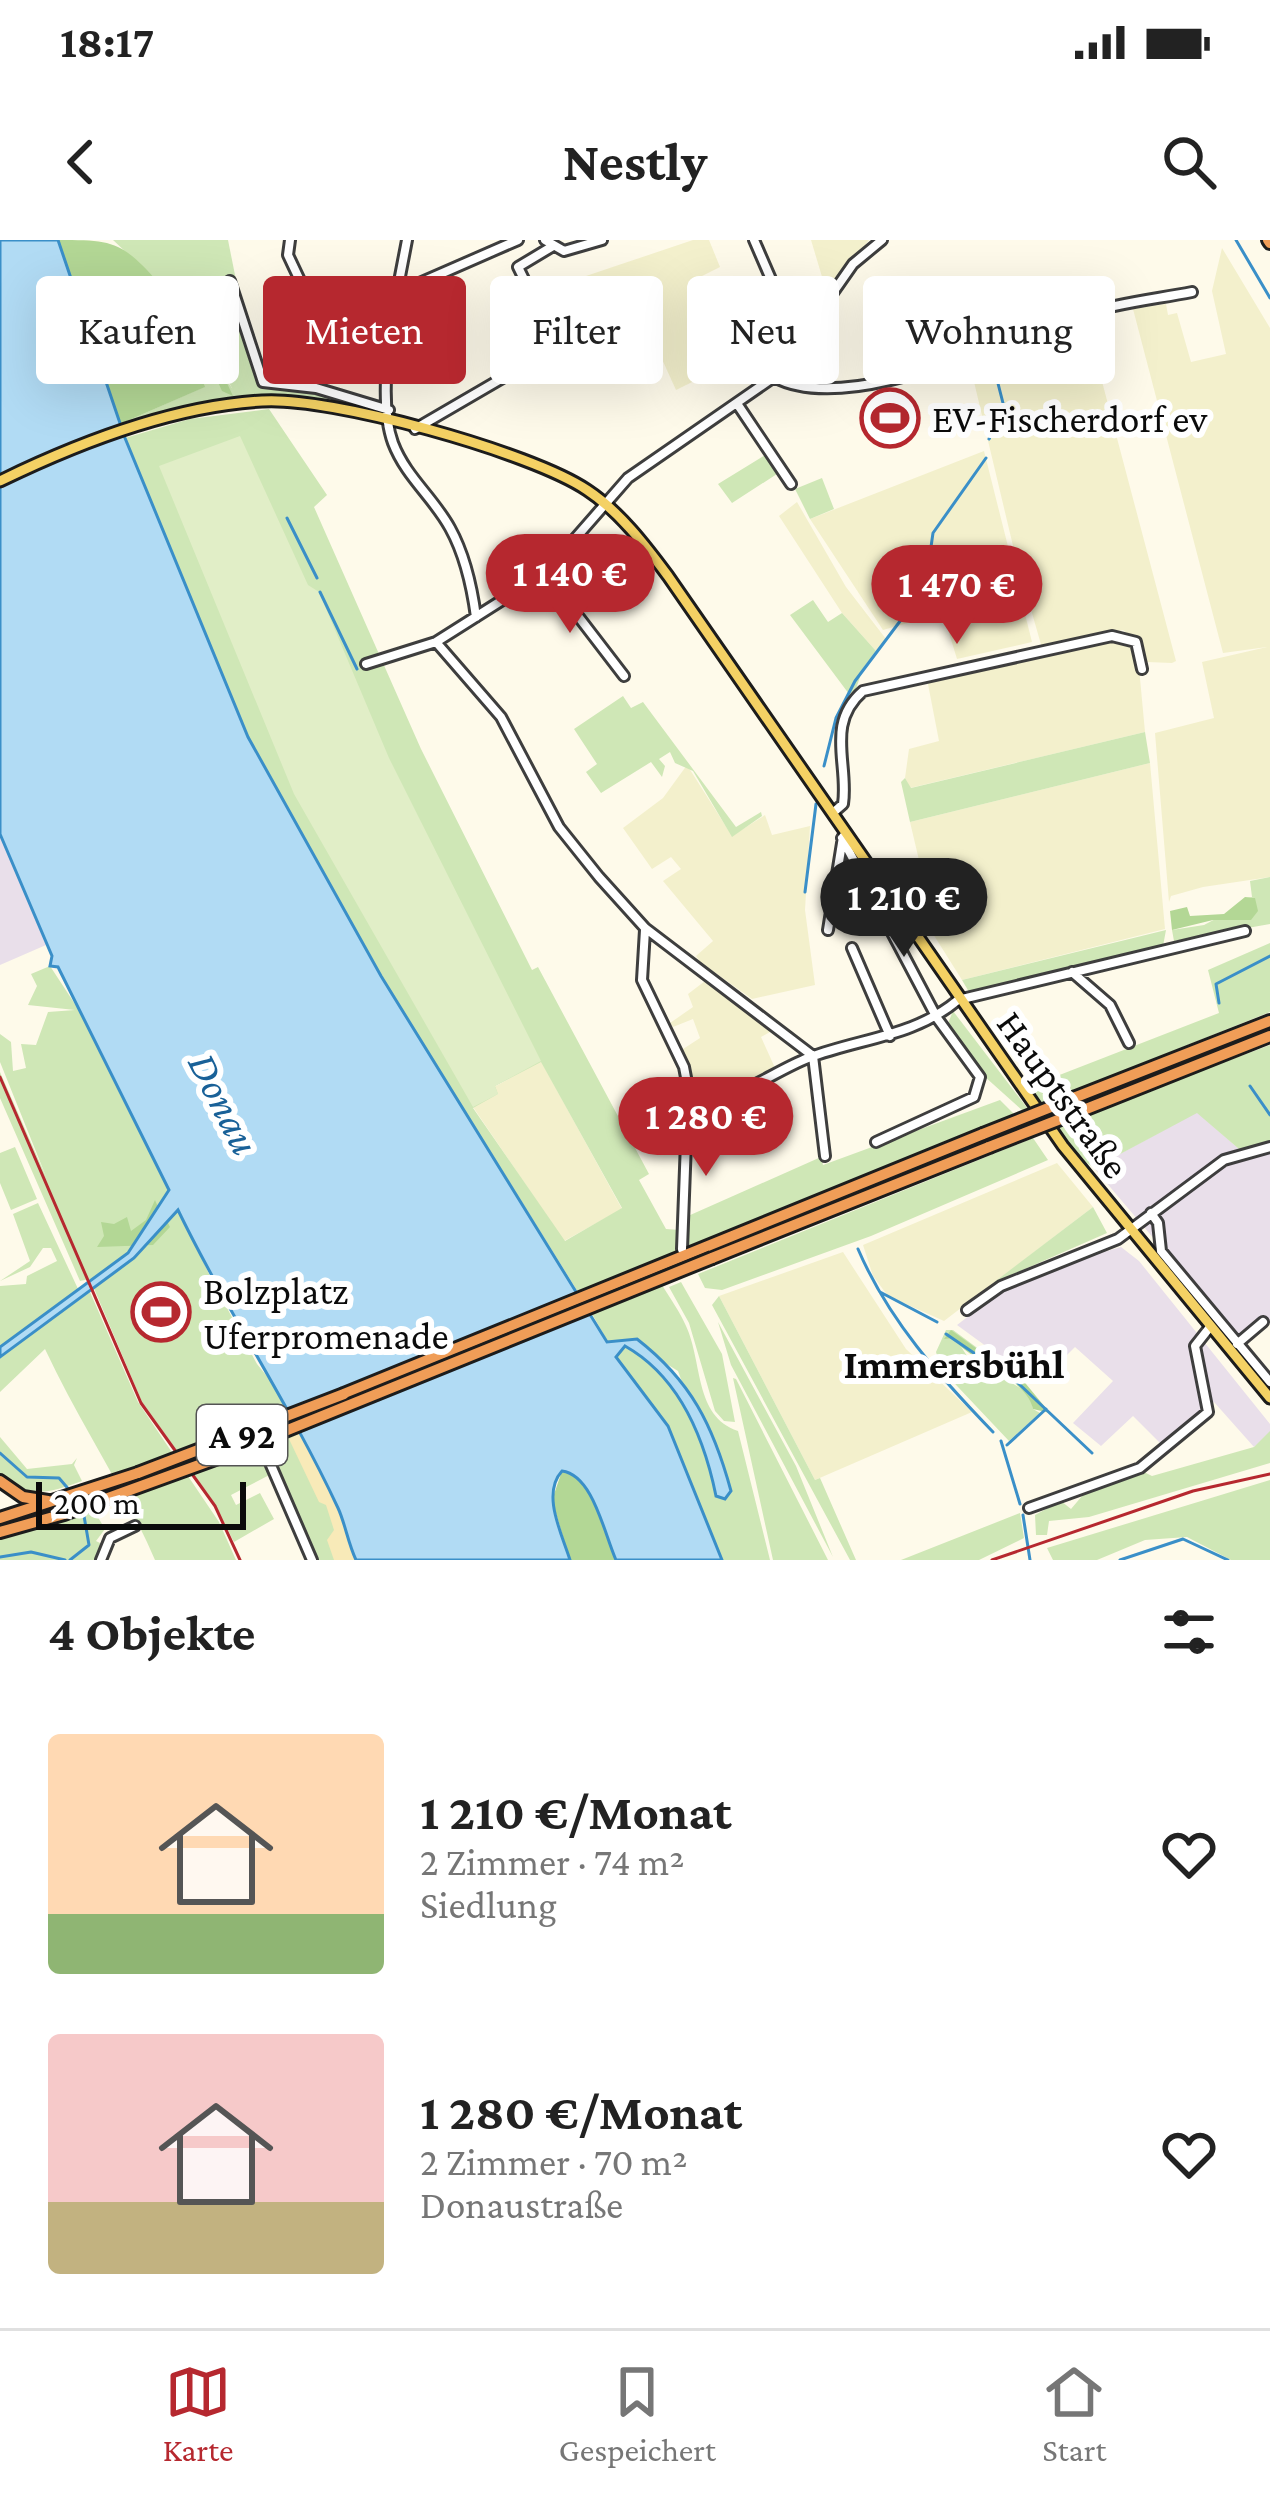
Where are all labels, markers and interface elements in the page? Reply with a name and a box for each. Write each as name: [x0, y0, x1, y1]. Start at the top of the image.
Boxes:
text: 18:17: [60, 17, 154, 67]
icon: back: [48, 129, 114, 195]
icon: search: [1156, 129, 1222, 195]
text: Nestly: [563, 132, 707, 192]
chip: Kaufen: [36, 276, 239, 384]
chip: Mieten: [263, 276, 466, 384]
chip: Filter: [490, 276, 663, 384]
chip: Neu: [687, 276, 839, 384]
chip: Wohnung: [863, 276, 1115, 384]
sports icon: EV-Fischerdorf ev: [859, 387, 921, 449]
place label: EV-Fischerdorf ev: [932, 397, 1208, 440]
pin: 1 140 €: [459, 534, 681, 636]
pin: 1 470 €: [846, 545, 1068, 647]
text: 1 140 €: [513, 551, 627, 594]
text: 1 470 €: [898, 562, 1016, 605]
pin: 1 210 €: [793, 858, 1015, 960]
text: 1 210 €: [847, 875, 961, 918]
street label: Hauptstraße: [988, 1003, 1138, 1187]
water label: Donau: [179, 1044, 270, 1162]
pin: 1 280 €: [595, 1077, 817, 1179]
text: 1 280 €: [645, 1094, 767, 1137]
place label: Bolzplatz Uferpromenade: [203, 1269, 449, 1358]
sports icon: Bolzplatz Uferpromenade: [130, 1281, 192, 1343]
district label: Immersbühl: [843, 1340, 1065, 1387]
road number: A 92: [197, 1405, 287, 1465]
scale bar: [36, 1476, 246, 1529]
text: 200 m: [54, 1484, 140, 1521]
icon: filters: [1156, 1599, 1222, 1665]
text: 4 Objekte: [48, 1604, 256, 1661]
icon: home: [144, 1782, 288, 1926]
text: 1 210 €/Monat: [420, 1783, 732, 1840]
icon: heart: [1156, 1821, 1222, 1887]
text: 2 Zimmer · 74 m²: [420, 1840, 685, 1883]
text: Siedlung: [420, 1883, 557, 1926]
icon: home: [144, 2082, 288, 2226]
text: 1 280 €/Monat: [420, 2083, 742, 2140]
icon: heart: [1156, 2121, 1222, 2187]
text: 2 Zimmer · 70 m²: [420, 2140, 687, 2183]
text: Donaustraße: [420, 2183, 623, 2226]
tab: Karte: [163, 2359, 234, 2468]
tab: Gespeichert: [559, 2359, 716, 2468]
tab: Start: [1041, 2359, 1107, 2468]

